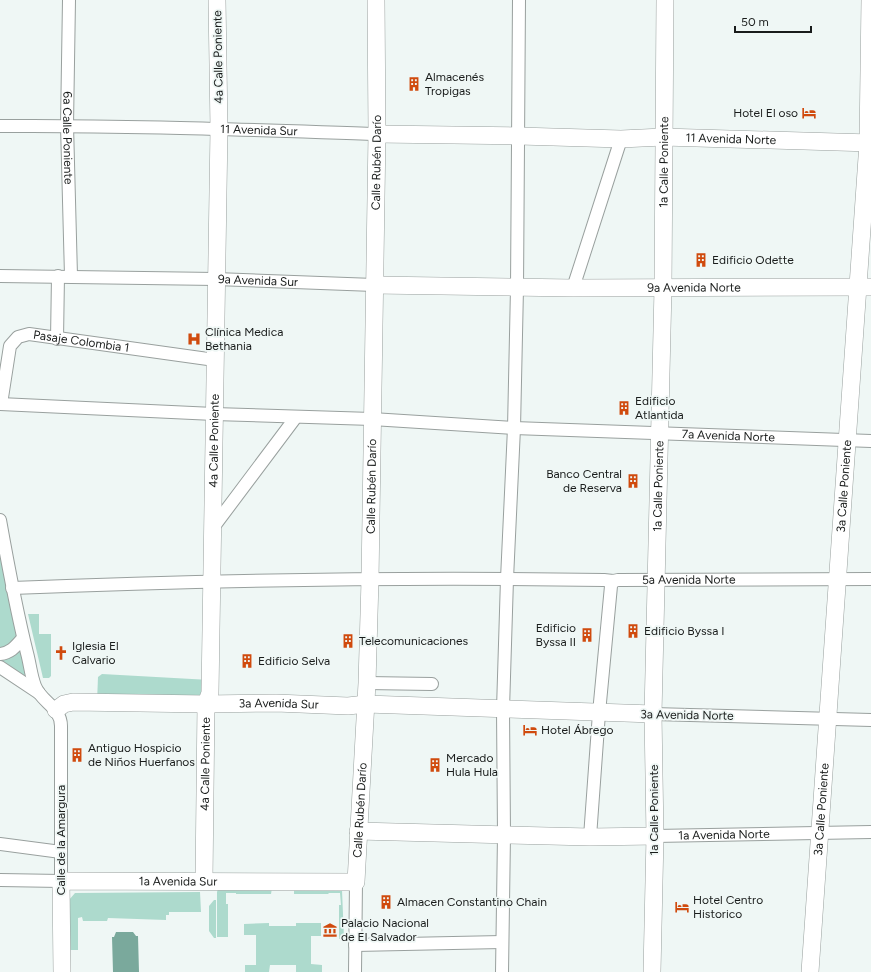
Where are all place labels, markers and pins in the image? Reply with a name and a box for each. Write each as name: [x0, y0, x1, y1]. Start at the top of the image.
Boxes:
place label: Almacenés Tropigas: [425, 70, 484, 98]
building icon: Almacenés Tropigas: [406, 76, 422, 92]
hotel icon: Hotel El oso: [801, 105, 817, 121]
place label: Hotel El oso: [733, 106, 798, 120]
building icon: Edificio Odette: [693, 252, 709, 268]
place label: Edificio Odette: [712, 253, 794, 267]
place label: Clínica Medica Bethania: [205, 325, 283, 353]
hospital icon: Clínica Medica Bethania: [186, 331, 202, 347]
place label: Edificio Atlantida: [635, 394, 684, 422]
building icon: Edificio Atlantida: [616, 400, 632, 416]
place label: Banco Central de Reserva: [546, 467, 622, 495]
building icon: Banco Central de Reserva: [625, 473, 641, 489]
place label: Edificio Byssa II: [536, 621, 576, 649]
building icon: Edificio Byssa I: [625, 623, 641, 639]
place label: Edificio Byssa I: [644, 624, 725, 638]
building icon: Edificio Byssa II: [579, 627, 595, 643]
building icon: Telecomunicaciones: [340, 633, 356, 649]
place label: Telecomunicaciones: [359, 634, 469, 648]
place label: Iglesia El Calvario: [72, 639, 119, 667]
church icon: Iglesia El Calvario: [53, 645, 69, 661]
building icon: Edificio Selva: [239, 653, 255, 669]
place label: Edificio Selva: [258, 654, 330, 668]
hotel icon: Hotel Ábrego: [522, 722, 538, 738]
place label: Hotel Ábrego: [541, 723, 613, 737]
place label: Antiguo Hospicio de Niños Huerfanos: [88, 741, 195, 769]
building icon: Antiguo Hospicio de Niños Huerfanos: [69, 747, 85, 763]
place label: Mercado Hula Hula: [446, 751, 498, 779]
building icon: Mercado Hula Hula: [427, 757, 443, 773]
place label: Hotel Centro Historico: [693, 893, 763, 921]
building icon: Almacen Constantino Chain: [378, 894, 394, 910]
place label: Almacen Constantino Chain: [397, 895, 547, 909]
hotel icon: Hotel Centro Historico: [674, 899, 690, 915]
place label: Palacio Nacional de El Salvador: [341, 916, 429, 944]
museum icon: Palacio Nacional de El Salvador: [322, 922, 338, 938]

